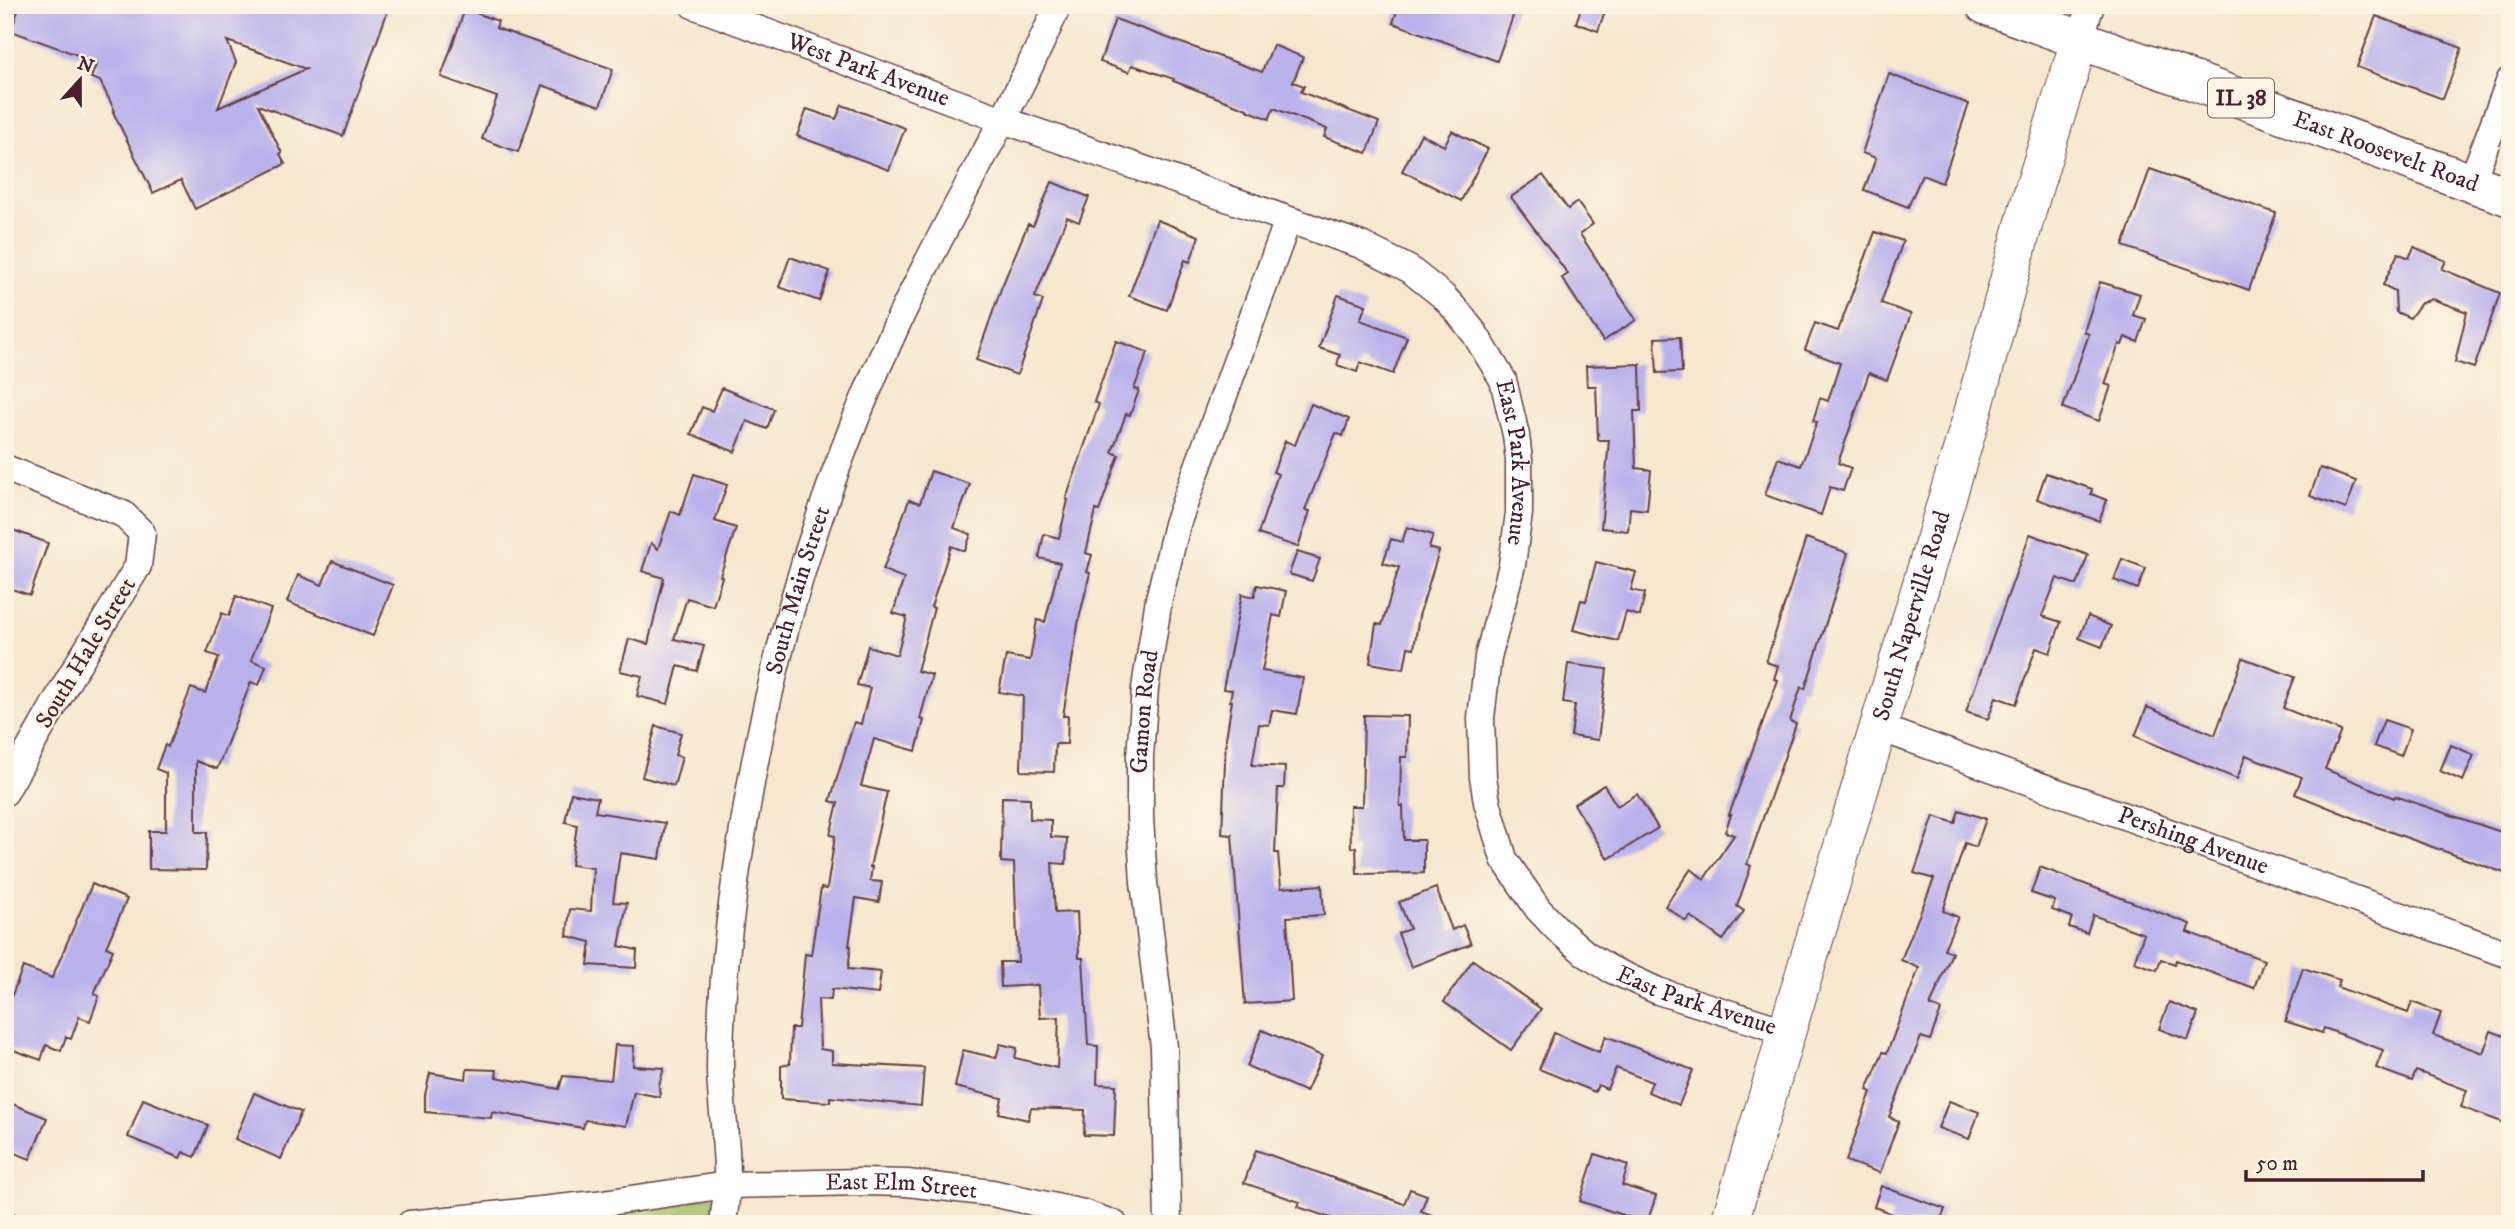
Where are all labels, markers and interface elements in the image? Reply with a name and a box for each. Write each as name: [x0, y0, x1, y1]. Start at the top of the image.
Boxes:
street label: West Park Avenue: [782, 26, 954, 114]
north arrow: [46, 46, 116, 116]
text: N: [74, 52, 97, 79]
road number: IL 38: [2208, 78, 2274, 118]
street label: East Roosevelt Road: [2289, 104, 2483, 199]
street label: East Park Avenue: [1488, 376, 1534, 547]
street label: South Main Street: [760, 502, 837, 678]
street label: South Naperville Road: [1866, 507, 1958, 725]
street label: South Hale Street: [29, 572, 143, 734]
street label: Gamon Road: [1125, 648, 1166, 773]
street label: Pershing Avenue: [2114, 800, 2273, 882]
street label: East Park Avenue: [1612, 959, 1780, 1042]
scale bar: [2246, 1138, 2422, 1182]
text: 50 m: [2256, 1151, 2298, 1177]
street label: East Elm Street: [825, 1167, 979, 1206]

